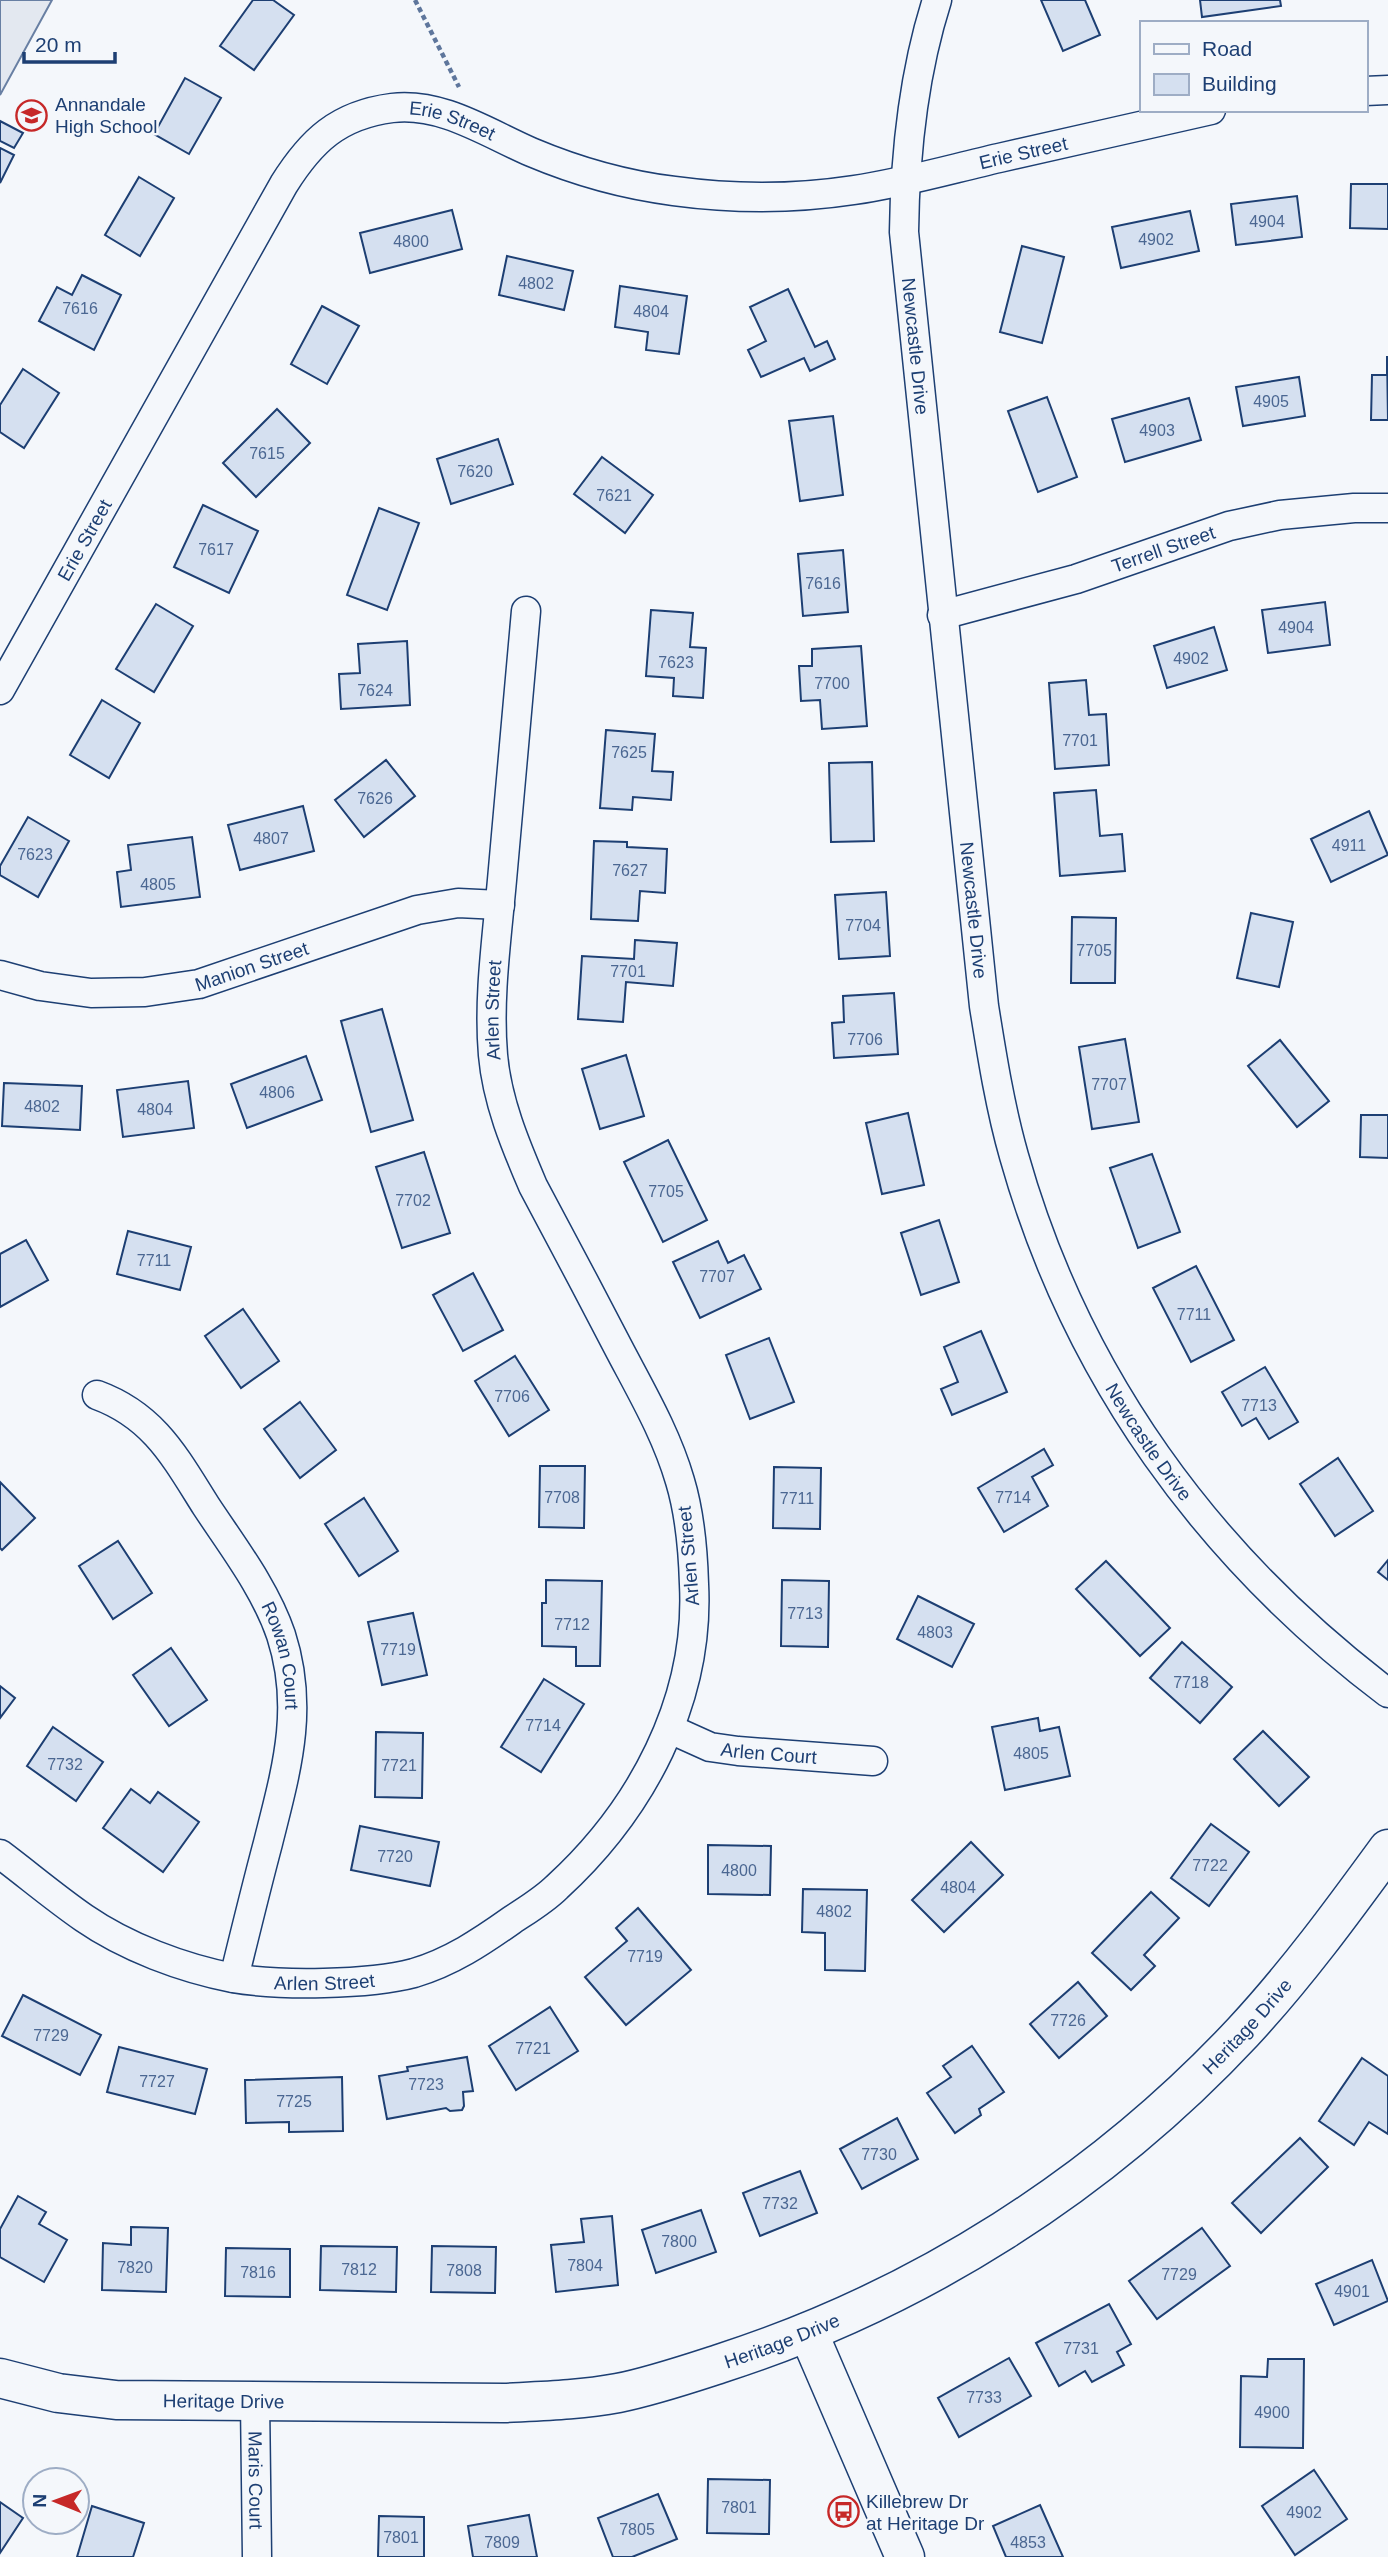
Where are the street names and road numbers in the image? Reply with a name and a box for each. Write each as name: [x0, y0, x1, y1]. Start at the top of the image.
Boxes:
street label: Erie Street: [408, 97, 499, 145]
street label: Erie Street: [977, 133, 1070, 173]
street label: Newcastle Drive: [898, 277, 933, 416]
street label: Erie Street: [53, 495, 116, 585]
street label: Terrell Street: [1109, 521, 1218, 577]
street label: Newcastle Drive: [956, 841, 991, 980]
street label: Manion Street: [192, 937, 312, 996]
street label: Arlen Street: [482, 959, 505, 1061]
street label: Newcastle Drive: [1101, 1380, 1196, 1505]
street label: Arlen Street: [674, 1504, 703, 1607]
street label: Rowan Court: [257, 1598, 302, 1710]
street label: Arlen Court: [719, 1739, 818, 1768]
street label: Arlen Street: [274, 1970, 376, 1994]
street label: Heritage Drive: [1198, 1975, 1296, 2078]
street label: Heritage Drive: [722, 2310, 843, 2373]
street label: Heritage Drive: [163, 2390, 285, 2412]
street label: Maris Court: [244, 2431, 267, 2530]

